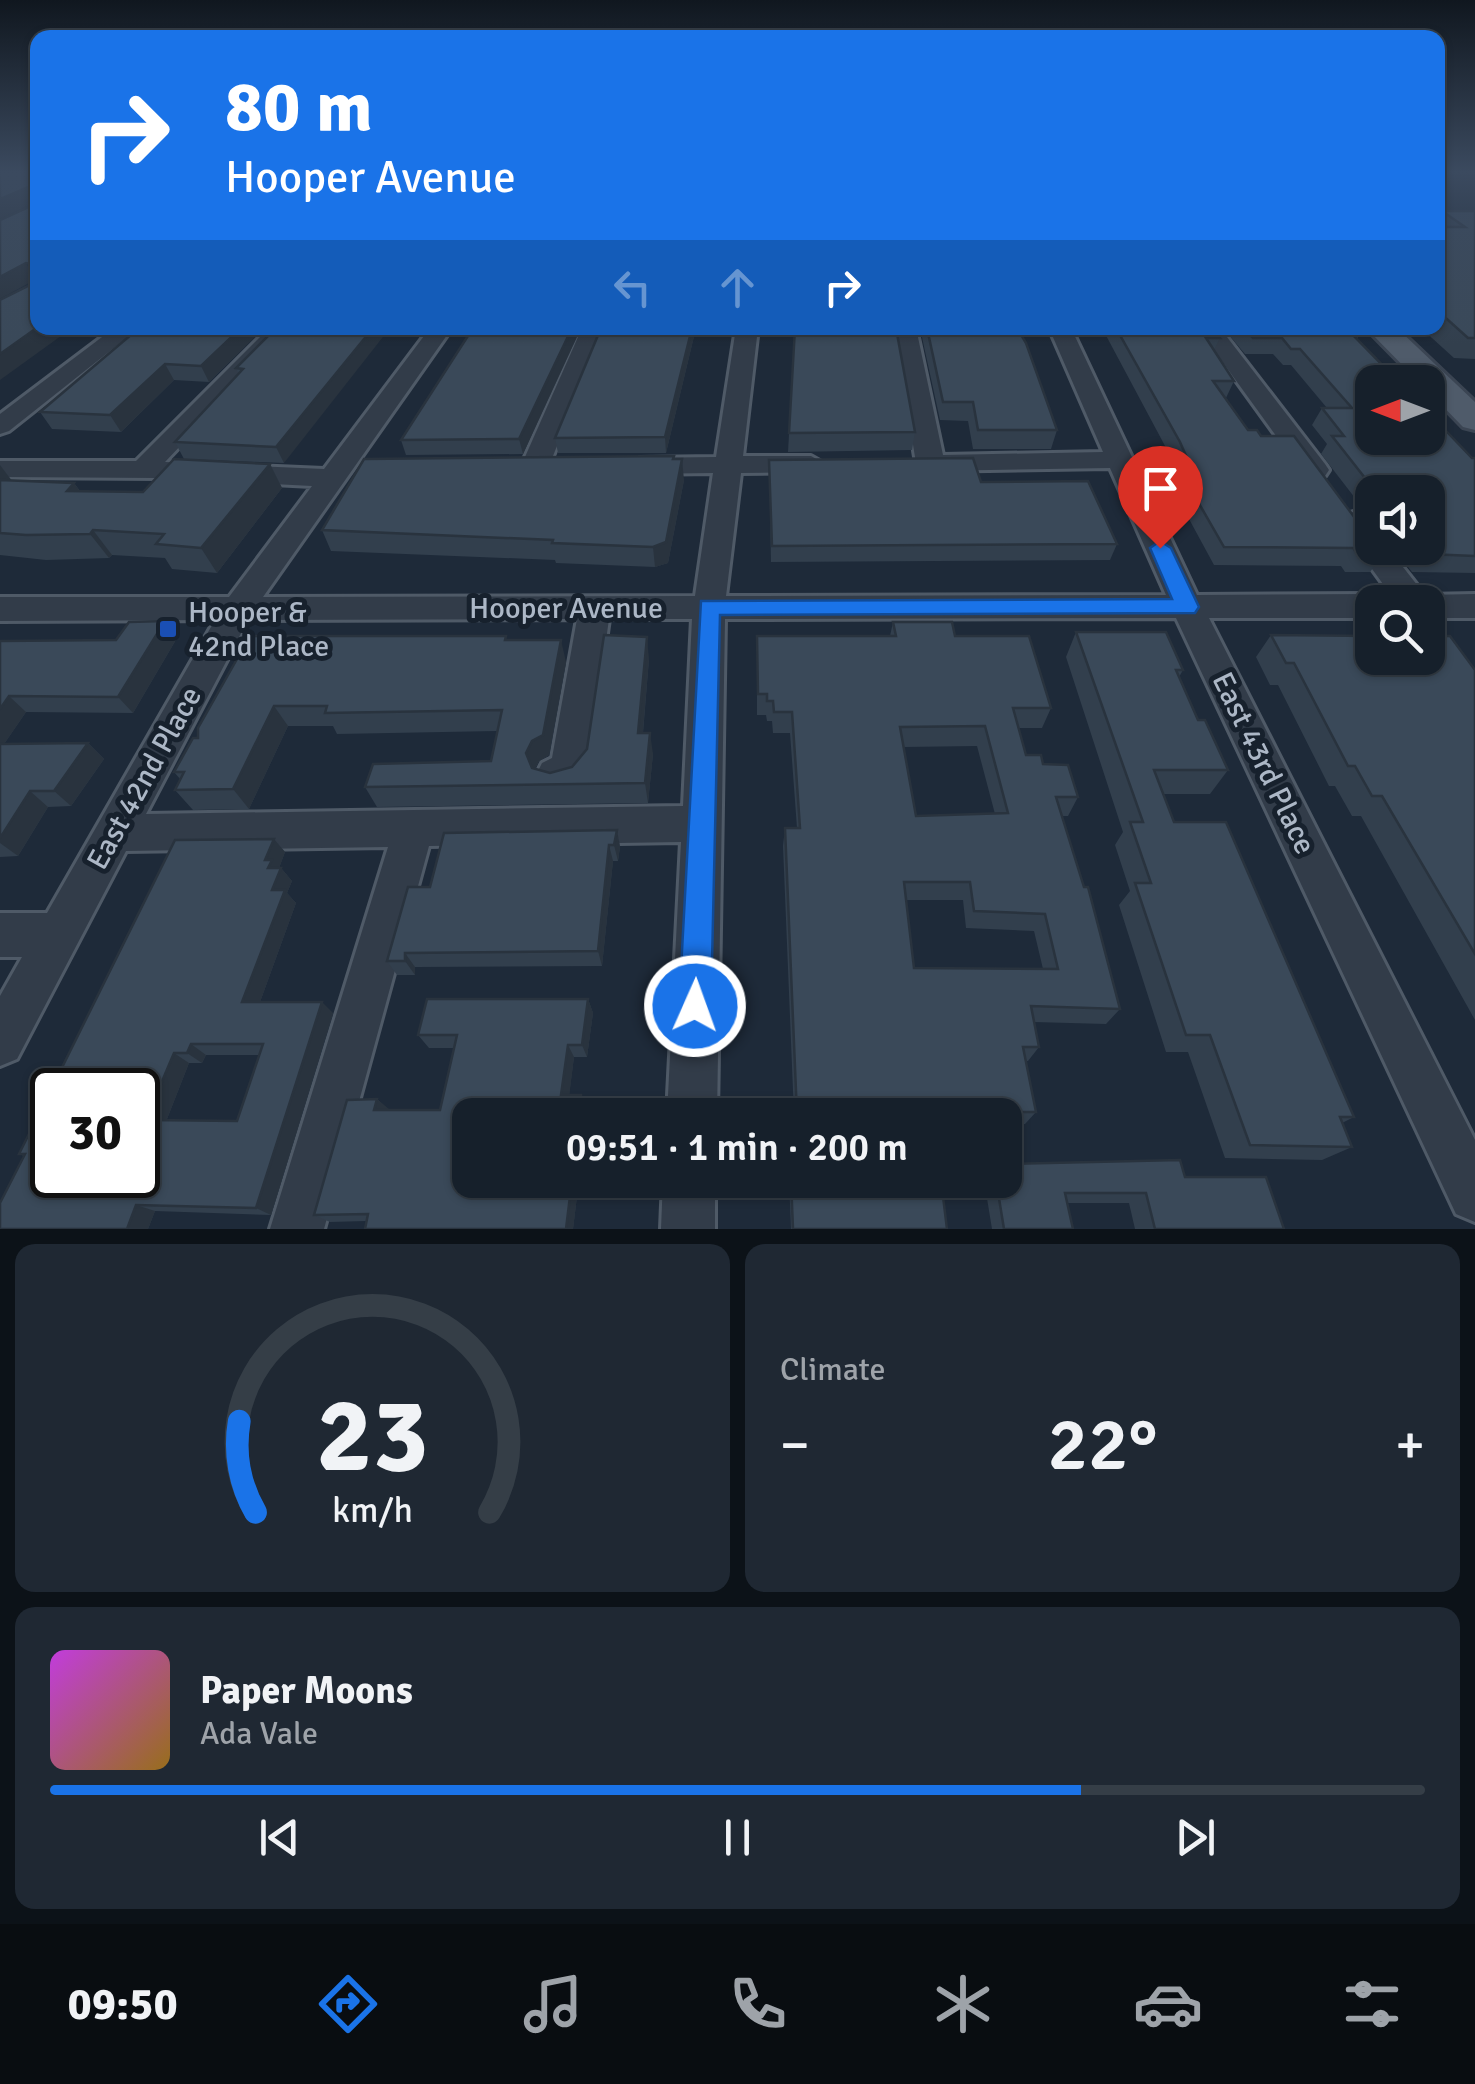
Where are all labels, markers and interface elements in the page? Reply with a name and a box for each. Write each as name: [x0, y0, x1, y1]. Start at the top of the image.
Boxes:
text: 80 m: [225, 64, 373, 150]
icon: right: [60, 70, 190, 200]
text: Hooper Avenue: [225, 150, 516, 205]
icon: left: [605, 260, 660, 315]
icon: ahead: [710, 260, 765, 315]
icon: right: [815, 260, 870, 315]
north arrow: [1355, 365, 1445, 455]
map controls: [1355, 365, 1445, 675]
pin: [1118, 446, 1203, 549]
icon: arrive: [1133, 461, 1188, 516]
button: sound: [1355, 475, 1445, 565]
button: search: [1355, 585, 1445, 675]
street label: Hooper Avenue: [469, 590, 663, 627]
place label: Hooper & 42nd Place: [188, 594, 329, 665]
marker: Hooper & 42nd Place: [157, 618, 179, 640]
street label: East 43rd Place: [1204, 666, 1324, 860]
street label: East 42nd Place: [79, 680, 210, 876]
position arrow: [643, 954, 747, 1058]
speed limit sign: 30: [30, 1068, 160, 1198]
text: 09:51 · 1 min · 200 m: [566, 1124, 908, 1171]
text: Climate: [780, 1350, 886, 1389]
text: 23: [316, 1372, 429, 1500]
text: 22°: [1048, 1398, 1157, 1491]
text: −: [780, 1411, 810, 1479]
text: +: [1395, 1411, 1425, 1479]
text: km/h: [332, 1488, 413, 1532]
text: Paper Moons: [200, 1667, 413, 1714]
text: Ada Vale: [200, 1714, 318, 1753]
icon: previous: [252, 1810, 307, 1865]
icon: pause: [710, 1810, 765, 1865]
icon: next: [1168, 1810, 1223, 1865]
icon: directions: [313, 1969, 383, 2039]
icon: music: [518, 1969, 588, 2039]
icon: phone: [723, 1969, 793, 2039]
icon: climate: [928, 1969, 998, 2039]
icon: car: [1133, 1969, 1203, 2039]
icon: filters: [1337, 1969, 1407, 2039]
text: 09:50: [67, 1977, 178, 2032]

